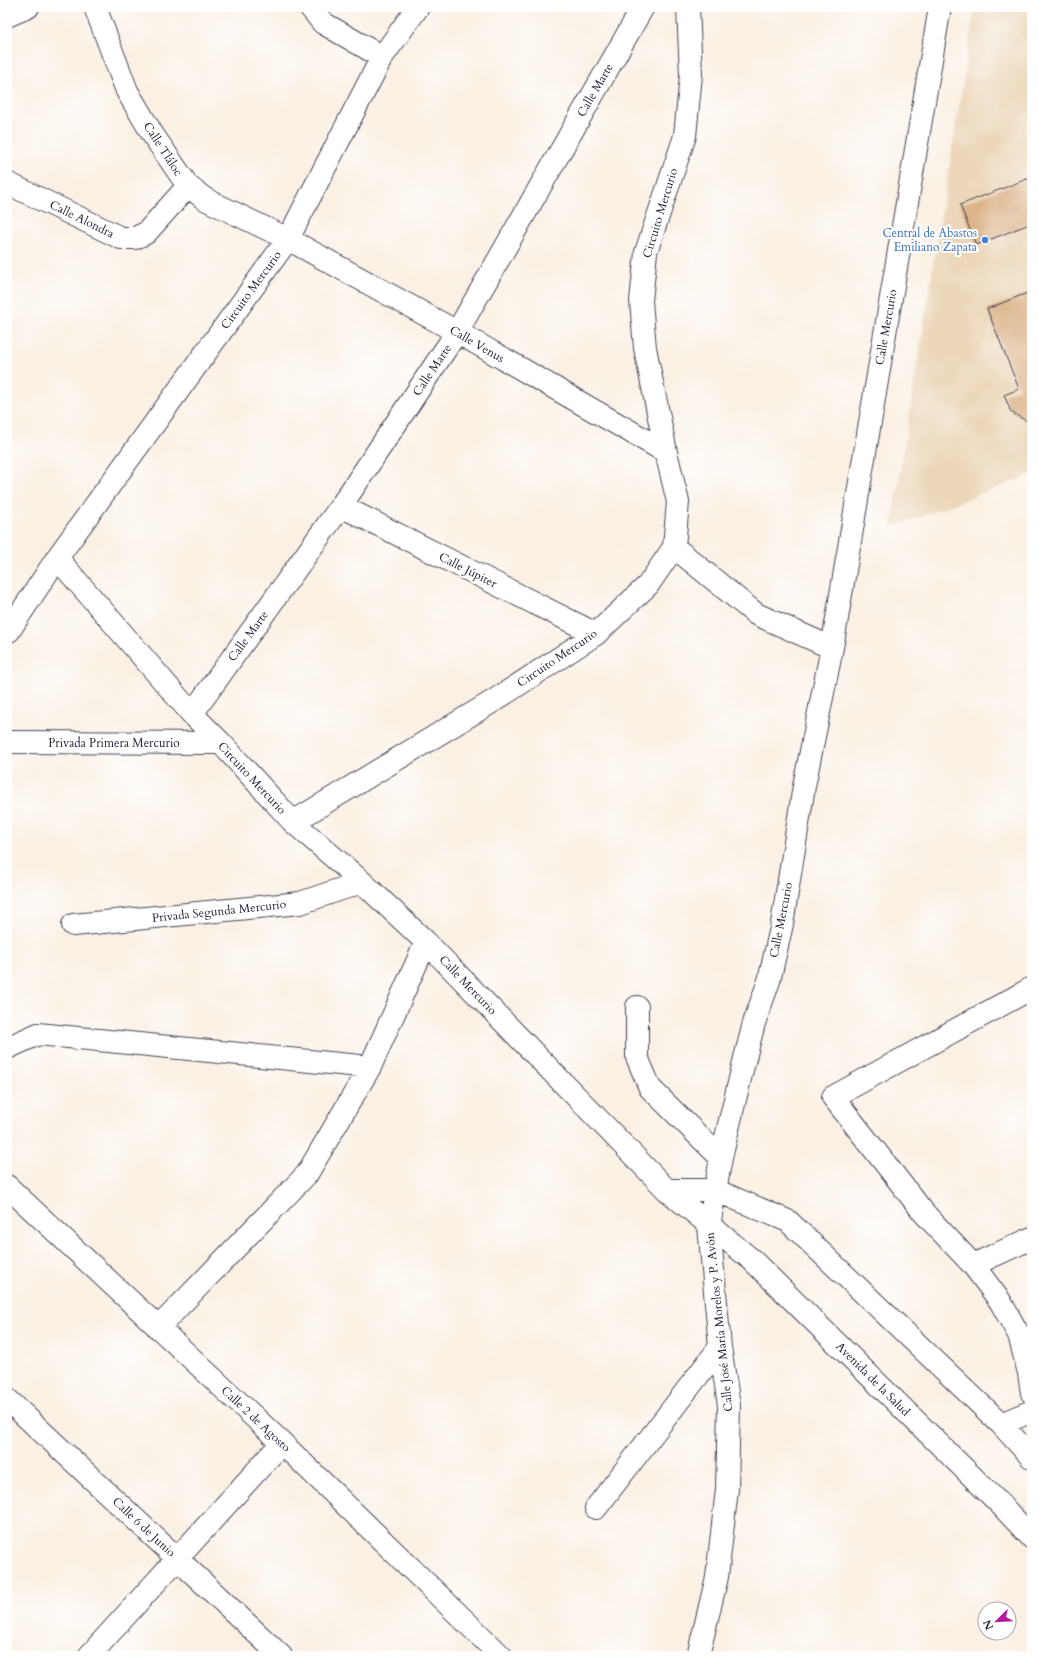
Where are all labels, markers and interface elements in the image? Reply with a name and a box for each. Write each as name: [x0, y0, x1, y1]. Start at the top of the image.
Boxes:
street label: Calle Marte: [573, 60, 617, 120]
street label: Calle Tláloc: [140, 119, 187, 179]
street label: Circuito Mercurio: [639, 166, 681, 260]
street label: Calle Alondra: [47, 196, 118, 242]
place label: Central de Abastos Emiliano Zapata: [882, 225, 978, 255]
marker: Central de Abastos Emiliano Zapata: [980, 235, 990, 245]
street label: Circuito Mercurio: [217, 247, 285, 332]
street label: Calle Mercurio: [871, 287, 901, 366]
street label: Calle Venus: [447, 322, 507, 366]
street label: Calle Marte: [409, 341, 455, 399]
street label: Calle Júpiter: [436, 549, 500, 592]
street label: Calle Marte: [224, 607, 272, 665]
street label: Circuito Mercurio: [514, 625, 601, 691]
street label: Privada Primera Mercurio: [48, 735, 180, 751]
street label: Circuito Mercurio: [214, 738, 290, 818]
street label: Calle Mercurio: [766, 880, 796, 959]
street label: Privada Segunda Mercurio: [151, 896, 287, 926]
street label: Calle Mercurio: [436, 952, 501, 1018]
street label: Calle José María Morelos y P. Avón: [702, 1231, 736, 1412]
street label: Avenida de la Salud: [832, 1338, 914, 1420]
street label: Calle 2 de Agosto: [218, 1383, 295, 1456]
street label: Calle 6 de Junio: [109, 1494, 179, 1561]
north arrow: [977, 1601, 1017, 1641]
text: N: [979, 1617, 997, 1632]

